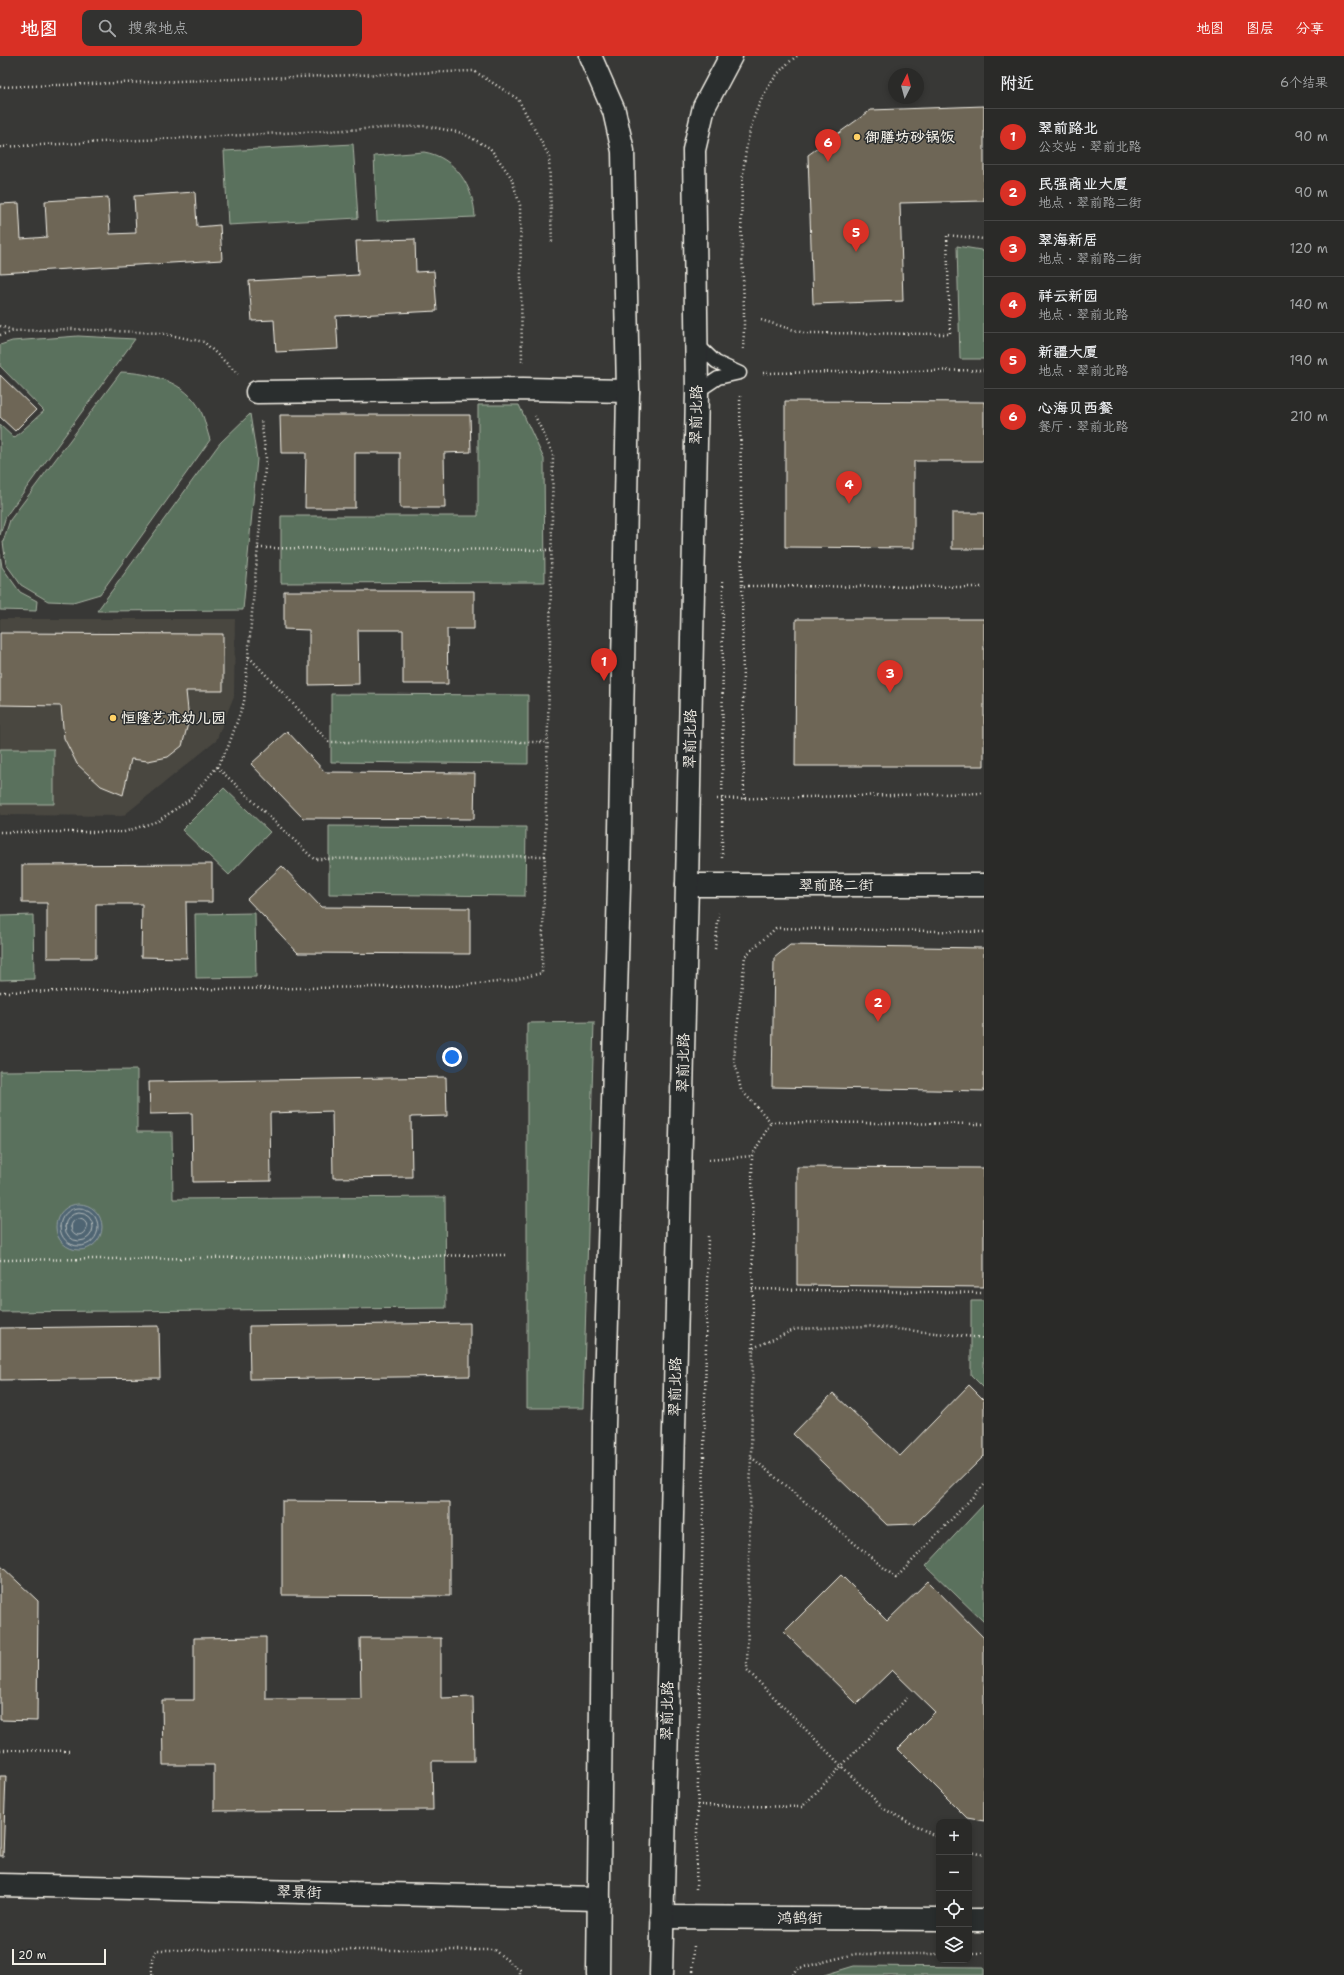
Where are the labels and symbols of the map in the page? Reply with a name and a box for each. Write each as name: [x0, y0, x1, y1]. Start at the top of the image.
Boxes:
north arrow: [888, 68, 924, 104]
place label: 御膳坊砂锅饭: [864, 127, 955, 147]
pin: 6: [815, 129, 841, 162]
marker: 御膳坊砂锅饭: [852, 132, 862, 142]
pin: 5: [843, 219, 869, 252]
street label: 翠前北路: [685, 385, 707, 445]
pin: 4: [836, 471, 862, 504]
pin: 1: [591, 648, 617, 681]
pin: 3: [877, 660, 903, 693]
place label: 恒隆艺术幼儿园: [121, 708, 226, 728]
street label: 翠前北路: [679, 709, 701, 769]
marker: 恒隆艺术幼儿园: [108, 713, 118, 723]
street label: 翠前路二街: [798, 875, 874, 895]
pin: 2: [865, 989, 891, 1022]
street label: 翠前北路: [672, 1033, 694, 1093]
your location: [442, 1047, 462, 1067]
street label: 翠前北路: [664, 1357, 686, 1417]
street label: 翠前北路: [656, 1681, 678, 1741]
street label: 翠景街: [276, 1882, 322, 1902]
street label: 鸿鹄街: [777, 1908, 823, 1928]
scale bar: [12, 1947, 106, 1966]

